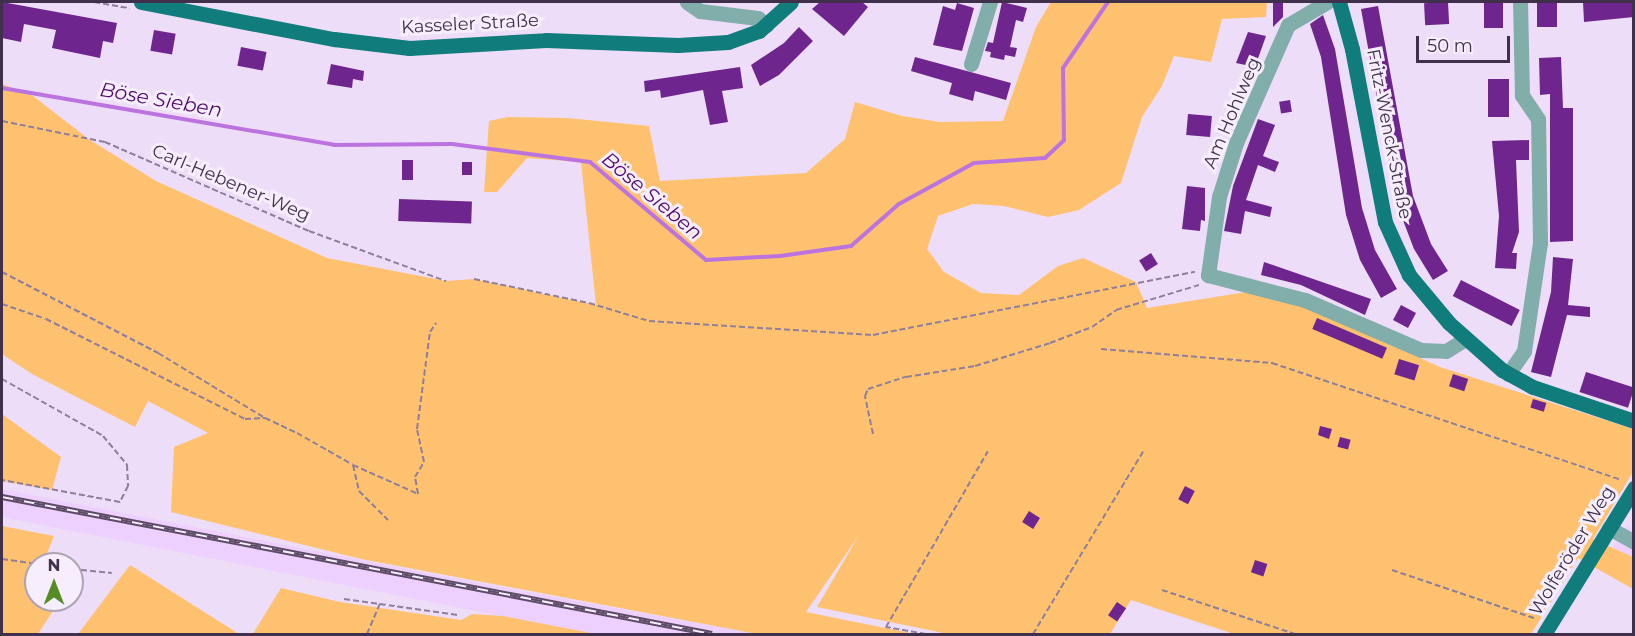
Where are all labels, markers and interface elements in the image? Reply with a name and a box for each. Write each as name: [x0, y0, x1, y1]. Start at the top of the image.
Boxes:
street label: Kasseler Straße: [401, 10, 539, 38]
scale bar: [1419, 24, 1514, 62]
text: 50 m: [1427, 35, 1473, 57]
street label: Fritz-Wenck-Straße: [1362, 47, 1416, 221]
street label: Am Hohlweg: [1199, 54, 1265, 172]
water label: Böse Sieben: [98, 77, 224, 123]
street label: Carl-Hebener-Weg: [149, 140, 313, 226]
water label: Böse Sieben: [597, 147, 707, 245]
street label: Wolferöder Weg: [1525, 482, 1619, 620]
north arrow: [24, 552, 84, 612]
text: N: [48, 556, 60, 575]

